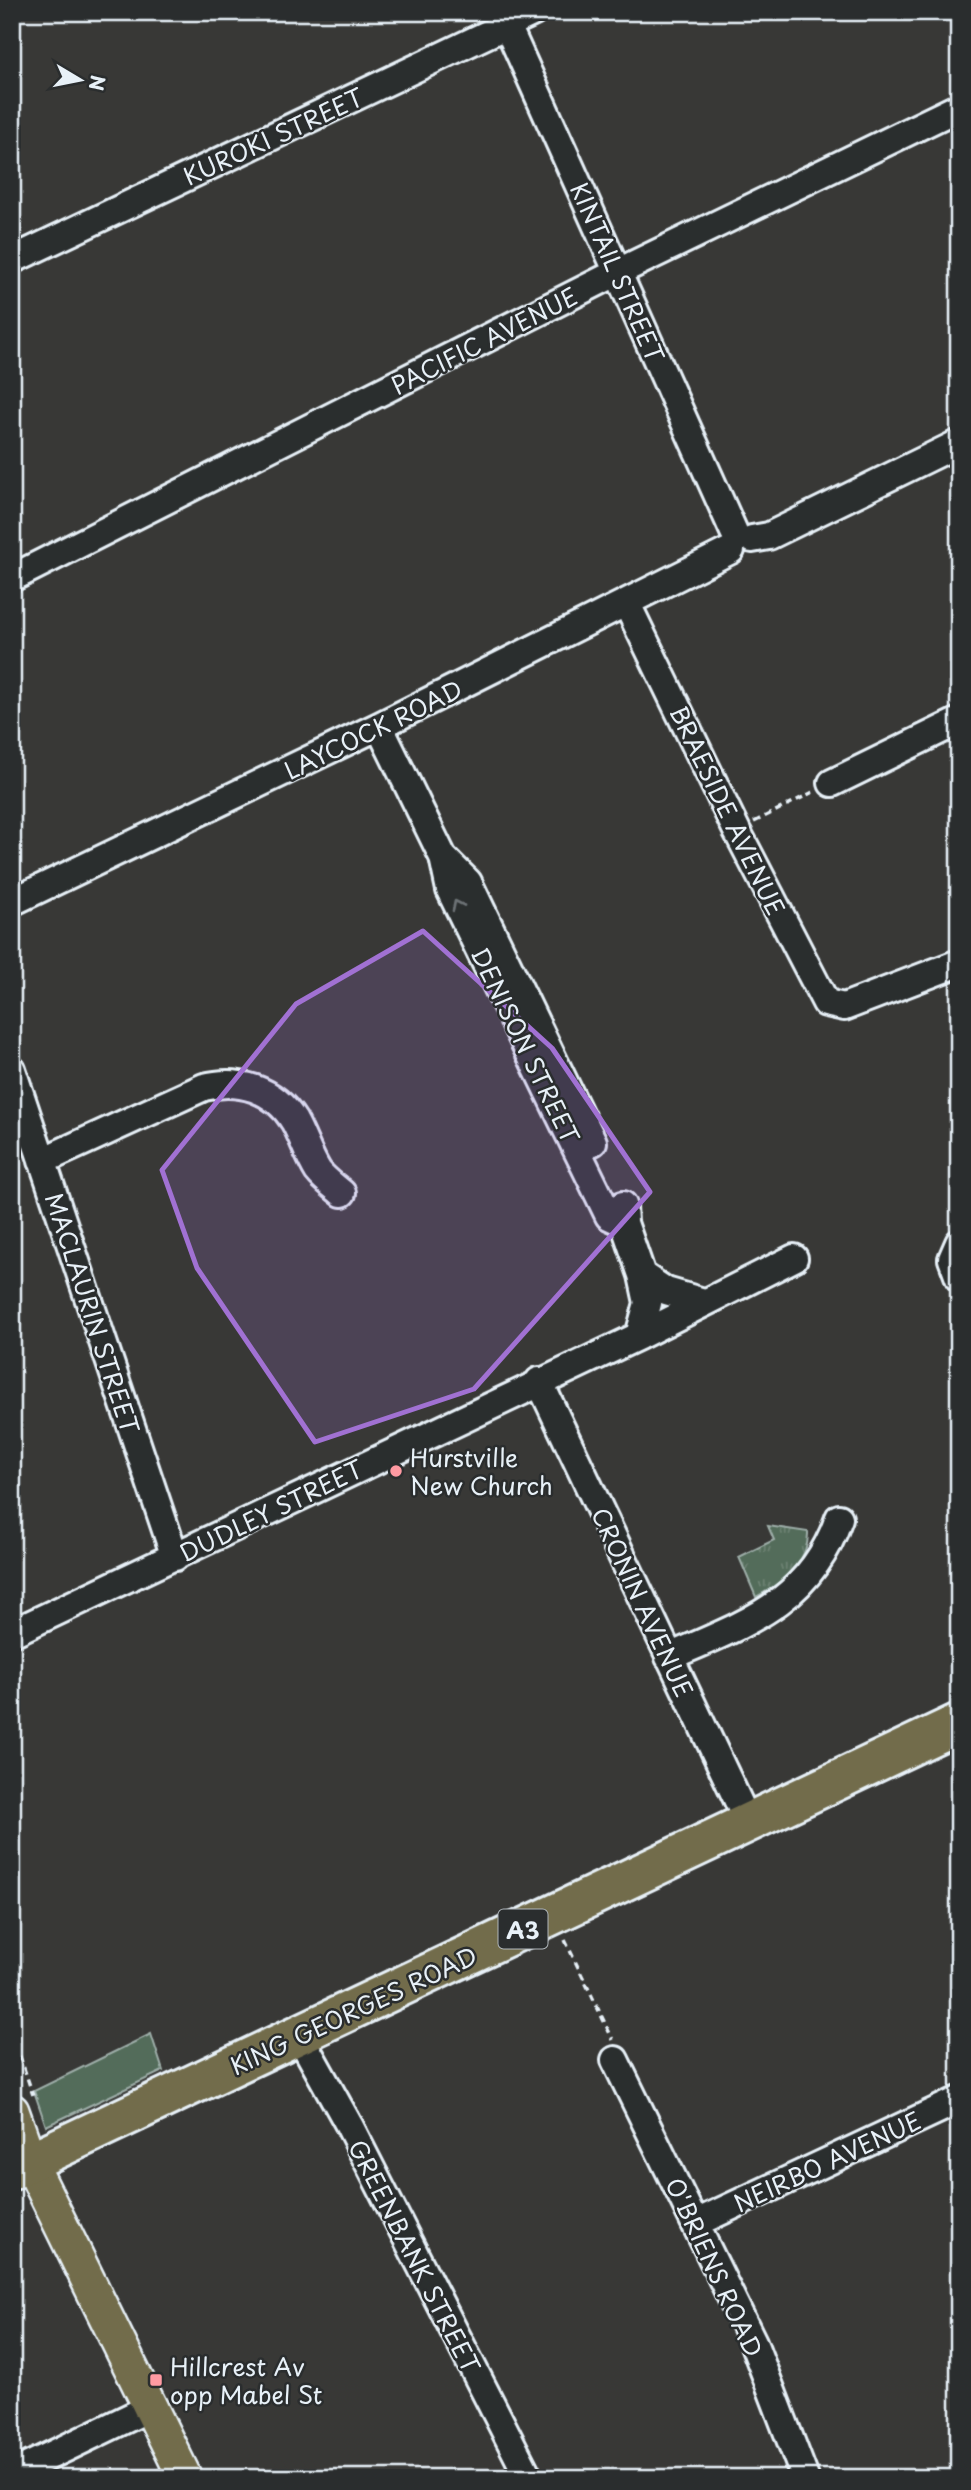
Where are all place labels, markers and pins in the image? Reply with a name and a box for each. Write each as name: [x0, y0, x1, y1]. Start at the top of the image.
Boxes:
place label: Hurstville New Church: [410, 1439, 553, 1503]
marker: Hurstville New Church: [388, 1463, 404, 1479]
place label: Hillcrest Av opp Mabel St: [170, 2348, 322, 2412]
marker: Hillcrest Av opp Mabel St: [148, 2372, 164, 2388]

